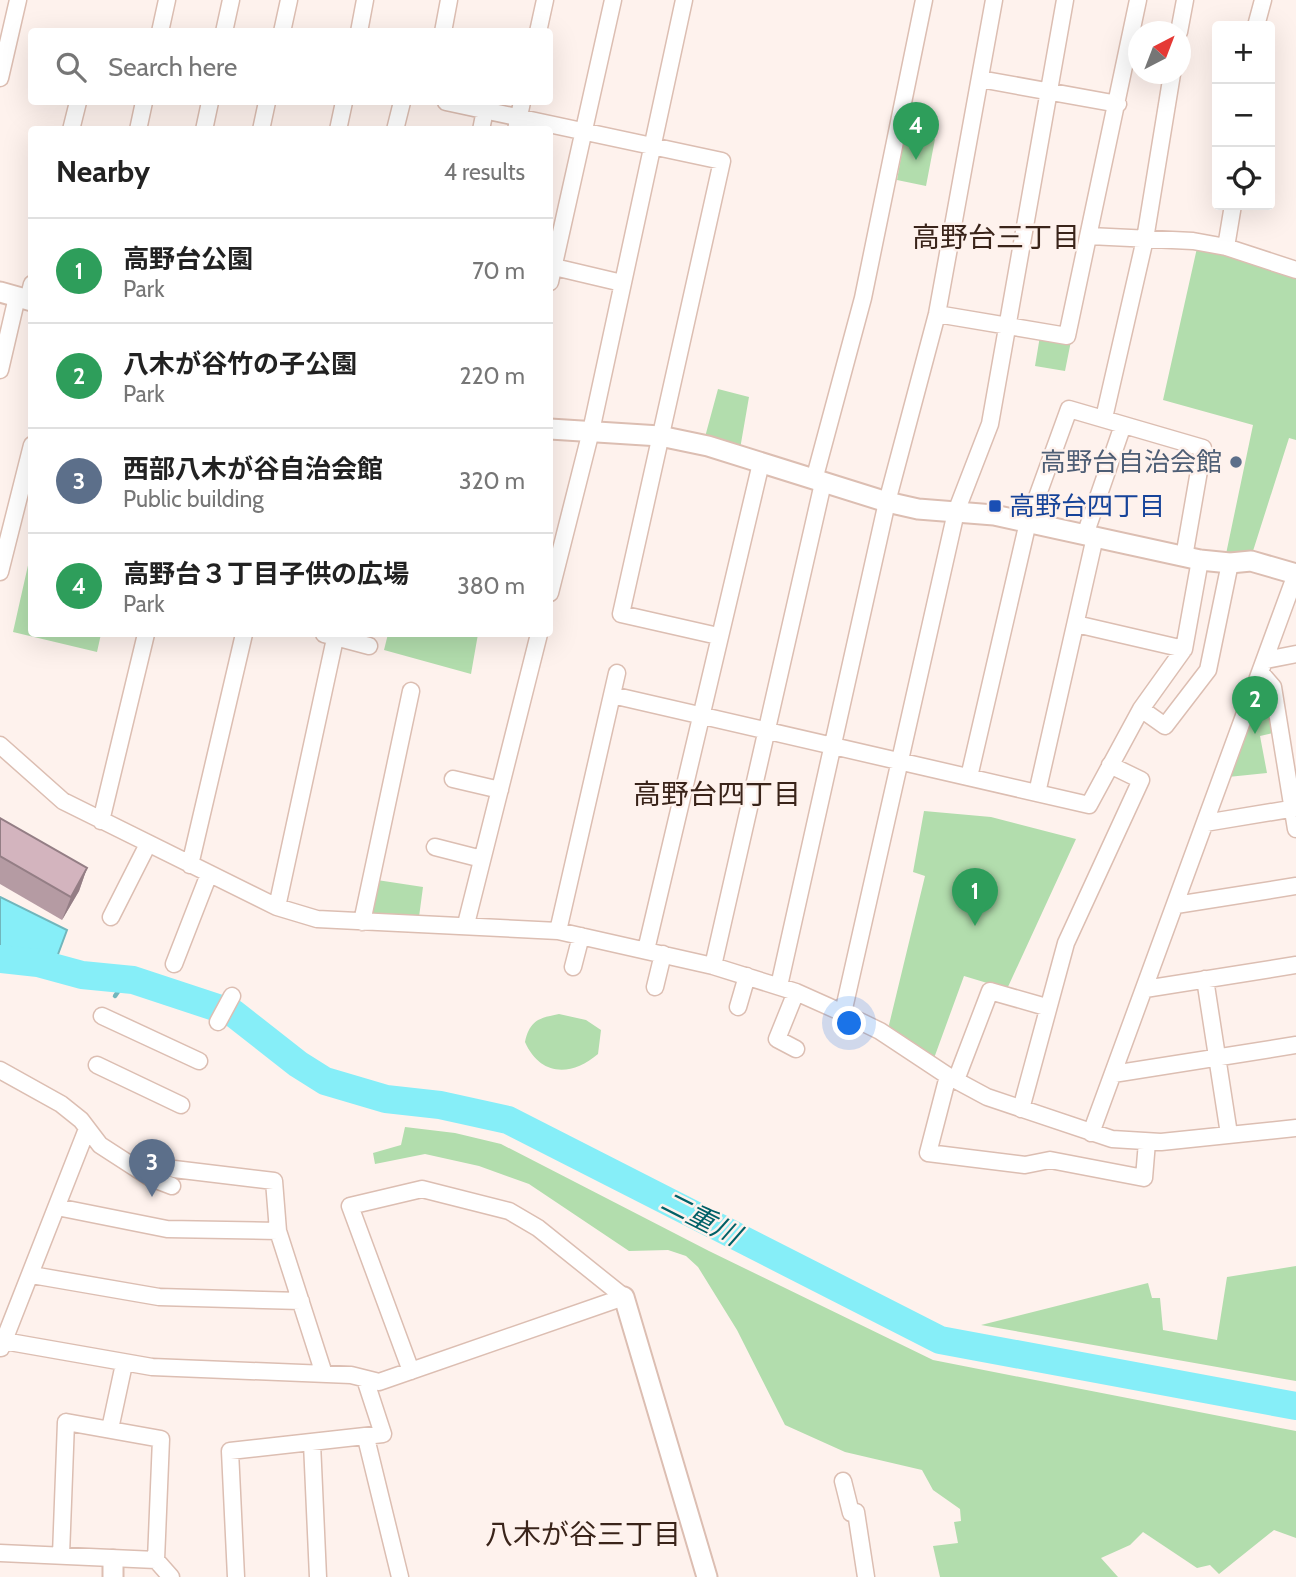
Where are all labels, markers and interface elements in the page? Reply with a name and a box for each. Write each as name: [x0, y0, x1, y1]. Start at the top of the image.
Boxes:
north arrow: [1128, 21, 1191, 84]
map controls: [1212, 21, 1275, 210]
button: +: [1212, 21, 1275, 84]
search box: [28, 28, 553, 105]
icon: search: [52, 48, 90, 86]
text: Search here: [108, 51, 237, 83]
button: −: [1212, 84, 1275, 147]
pin: 4: [893, 102, 939, 160]
button: locate: [1212, 147, 1275, 210]
text: Nearby: [56, 153, 150, 190]
text: 4 results: [444, 158, 525, 186]
district label: 高野台三丁目: [912, 220, 1080, 254]
text: 高野台公園: [123, 243, 253, 275]
text: 1: [75, 257, 83, 285]
text: 70 m: [472, 257, 525, 285]
text: Park: [123, 275, 164, 303]
text: 八木が谷竹の子公園: [123, 348, 357, 380]
text: 2: [73, 362, 85, 390]
text: 220 m: [459, 362, 525, 390]
text: Park: [123, 380, 164, 408]
place label: 高野台自治会館: [1040, 446, 1222, 478]
text: 西部八木が谷自治会館: [123, 453, 383, 485]
marker: 高野台自治会館: [1228, 454, 1244, 470]
text: 3: [73, 467, 85, 495]
text: 320 m: [459, 467, 525, 495]
text: Public building: [123, 485, 264, 513]
place label: 高野台四丁目: [1009, 490, 1165, 522]
marker: 高野台四丁目: [987, 498, 1003, 514]
text: 高野台３丁目子供の広場: [123, 558, 409, 590]
text: 4: [72, 572, 86, 600]
text: 380 m: [457, 572, 525, 600]
text: Park: [123, 590, 164, 618]
pin: 2: [1232, 676, 1278, 734]
district label: 高野台四丁目: [633, 777, 801, 811]
pin: 1: [952, 868, 998, 926]
your location: [832, 1006, 866, 1040]
pin: 3: [129, 1139, 175, 1197]
water label: 二重川: [656, 1184, 749, 1254]
district label: 八木が谷三丁目: [485, 1517, 681, 1551]

